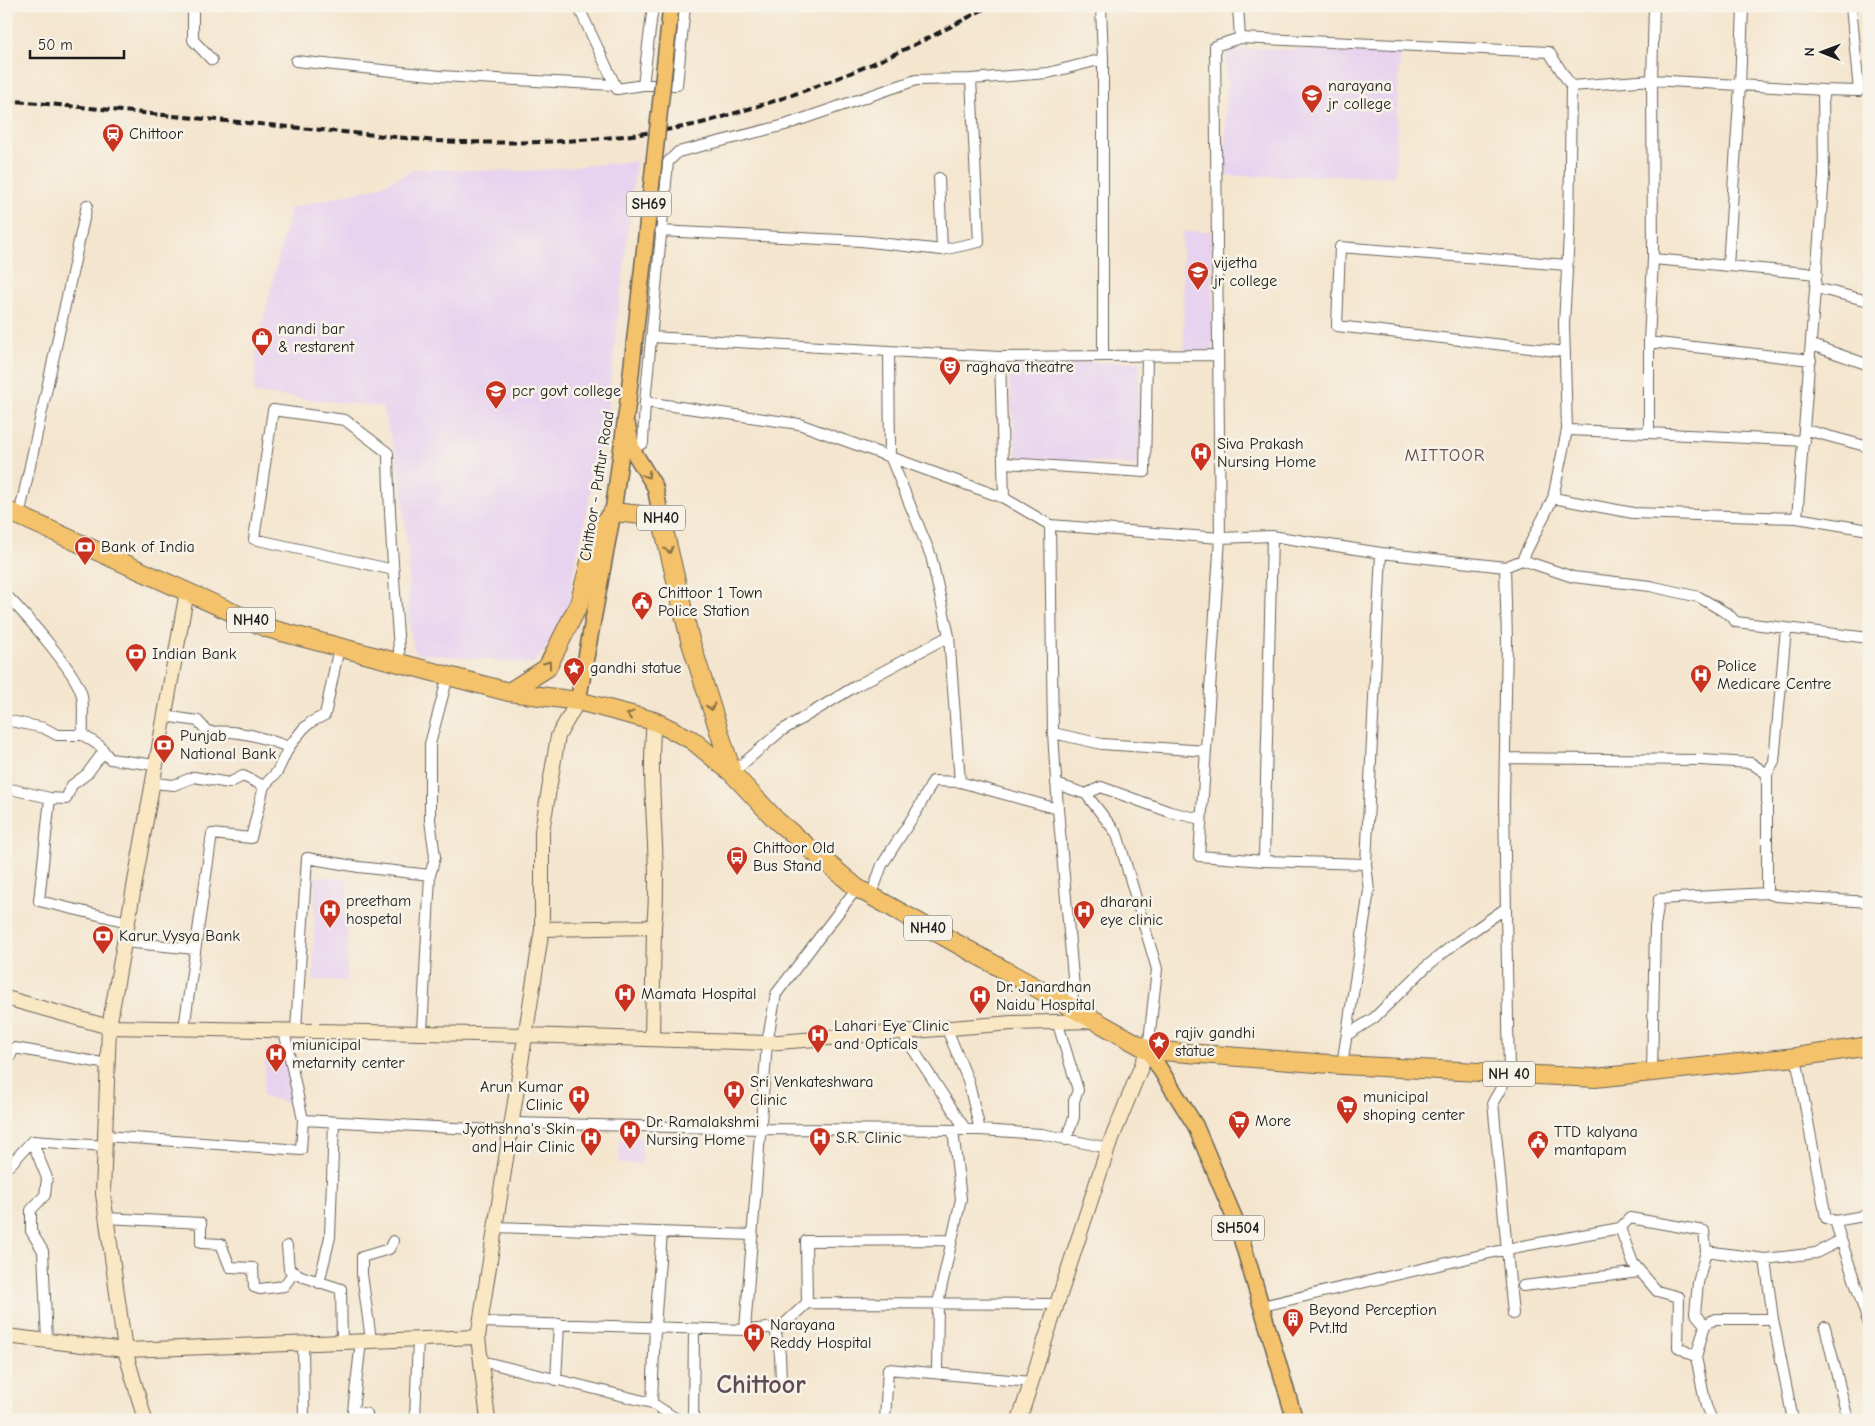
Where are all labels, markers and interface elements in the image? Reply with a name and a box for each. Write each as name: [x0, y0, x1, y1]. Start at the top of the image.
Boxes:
scale bar: [30, 28, 124, 60]
north arrow: [1798, 28, 1848, 78]
text: 50 m: [38, 36, 73, 54]
text: N: [1801, 47, 1818, 56]
place label: narayana jr college: [1326, 77, 1392, 113]
school or university icon: narayana jr college: [1300, 83, 1324, 114]
station icon: Chittoor: [101, 122, 125, 153]
place label: Chittoor: [129, 125, 184, 143]
road number: SH69: [626, 192, 672, 216]
place label: vijetha jr college: [1212, 254, 1277, 290]
school or university icon: vijetha jr college: [1186, 260, 1210, 291]
place label: nandi bar & restarent: [278, 320, 355, 356]
shop icon: nandi bar & restarent: [250, 326, 274, 357]
theatre icon: raghava theatre: [938, 355, 962, 386]
place label: raghava theatre: [966, 358, 1074, 376]
school or university icon: pcr govt college: [484, 379, 508, 410]
place label: pcr govt college: [512, 382, 621, 400]
street label: Chittoor - Puttur Road: [576, 410, 618, 562]
place label: Siva Prakash Nursing Home: [1217, 435, 1316, 471]
hospital icon: Siva Prakash Nursing Home: [1189, 441, 1213, 472]
district label: MITTOOR: [1404, 445, 1486, 466]
one-way arrow: [641, 469, 651, 478]
road number: NH40: [637, 506, 685, 530]
bank icon: Bank of India: [73, 535, 97, 566]
place label: Bank of India: [101, 538, 195, 556]
one-way arrow: [663, 546, 674, 555]
place label: Chittoor 1 Town Police Station: [658, 584, 763, 620]
public building icon: Chittoor 1 Town Police Station: [630, 590, 654, 621]
road number: NH40: [227, 608, 275, 632]
bank icon: Indian Bank: [124, 642, 148, 673]
place label: Indian Bank: [152, 645, 237, 663]
place icon: gandhi statue: [562, 656, 586, 687]
place label: Police Medicare Centre: [1717, 657, 1831, 693]
place label: gandhi statue: [590, 659, 681, 677]
one-way arrow: [542, 660, 551, 670]
hospital icon: Police Medicare Centre: [1689, 663, 1713, 694]
one-way arrow: [705, 703, 715, 711]
one-way arrow: [626, 710, 635, 721]
place label: Punjab National Bank: [180, 727, 276, 763]
bank icon: Punjab National Bank: [152, 733, 176, 764]
place label: Chittoor Old Bus Stand: [753, 839, 835, 875]
bus stop icon: Chittoor Old Bus Stand: [725, 845, 749, 876]
place label: preetham hospetal: [346, 892, 411, 928]
place label: dharani eye clinic: [1100, 893, 1164, 929]
hospital icon: preetham hospetal: [318, 898, 342, 929]
hospital icon: dharani eye clinic: [1072, 899, 1096, 930]
road number: NH40: [904, 916, 952, 940]
bank icon: Karur Vysya Bank: [91, 924, 115, 955]
place label: Karur Vysya Bank: [119, 927, 240, 945]
place label: Dr. Janardhan Naidu Hospital: [996, 978, 1095, 1014]
hospital icon: Mamata Hospital: [613, 982, 637, 1013]
hospital icon: Dr. Janardhan Naidu Hospital: [968, 984, 992, 1015]
place label: Mamata Hospital: [641, 985, 756, 1003]
place label: Lahari Eye Clinic and Opticals: [834, 1017, 950, 1053]
hospital icon: Lahari Eye Clinic and Opticals: [806, 1023, 830, 1054]
place label: rajiv gandhi statue: [1175, 1024, 1255, 1060]
place icon: rajiv gandhi statue: [1147, 1030, 1171, 1061]
place label: miunicipal metarnity center: [292, 1036, 405, 1072]
hospital icon: miunicipal metarnity center: [264, 1042, 288, 1073]
road number: NH 40: [1483, 1062, 1535, 1086]
place label: Sri Venkateshwara Clinic: [750, 1073, 874, 1109]
place label: Arun Kumar Clinic: [480, 1078, 564, 1114]
hospital icon: Sri Venkateshwara Clinic: [722, 1079, 746, 1110]
hospital icon: Arun Kumar Clinic: [567, 1084, 591, 1115]
place label: municipal shoping center: [1363, 1088, 1465, 1124]
supermarket icon: municipal shoping center: [1335, 1094, 1359, 1125]
supermarket icon: More: [1227, 1109, 1251, 1140]
place label: More: [1255, 1112, 1291, 1130]
place label: Dr. Ramalakshmi Nursing Home: [646, 1113, 759, 1149]
hospital icon: Dr. Ramalakshmi Nursing Home: [618, 1119, 642, 1150]
place label: Jyothshna's Skin and Hair Clinic: [463, 1120, 575, 1156]
place label: TTD kalyana mantapam: [1554, 1123, 1638, 1159]
hospital icon: Jyothshna's Skin and Hair Clinic: [579, 1126, 603, 1157]
hospital icon: S.R. Clinic: [808, 1126, 832, 1157]
place label: S.R. Clinic: [836, 1129, 902, 1147]
public building icon: TTD kalyana mantapam: [1526, 1129, 1550, 1160]
road number: SH504: [1212, 1216, 1264, 1240]
place label: Beyond Perception Pvt.ltd: [1309, 1301, 1437, 1337]
building icon: Beyond Perception Pvt.ltd: [1281, 1307, 1305, 1338]
place label: Narayana Reddy Hospital: [770, 1316, 871, 1352]
hospital icon: Narayana Reddy Hospital: [742, 1322, 766, 1353]
district label: Chittoor: [716, 1370, 806, 1400]

